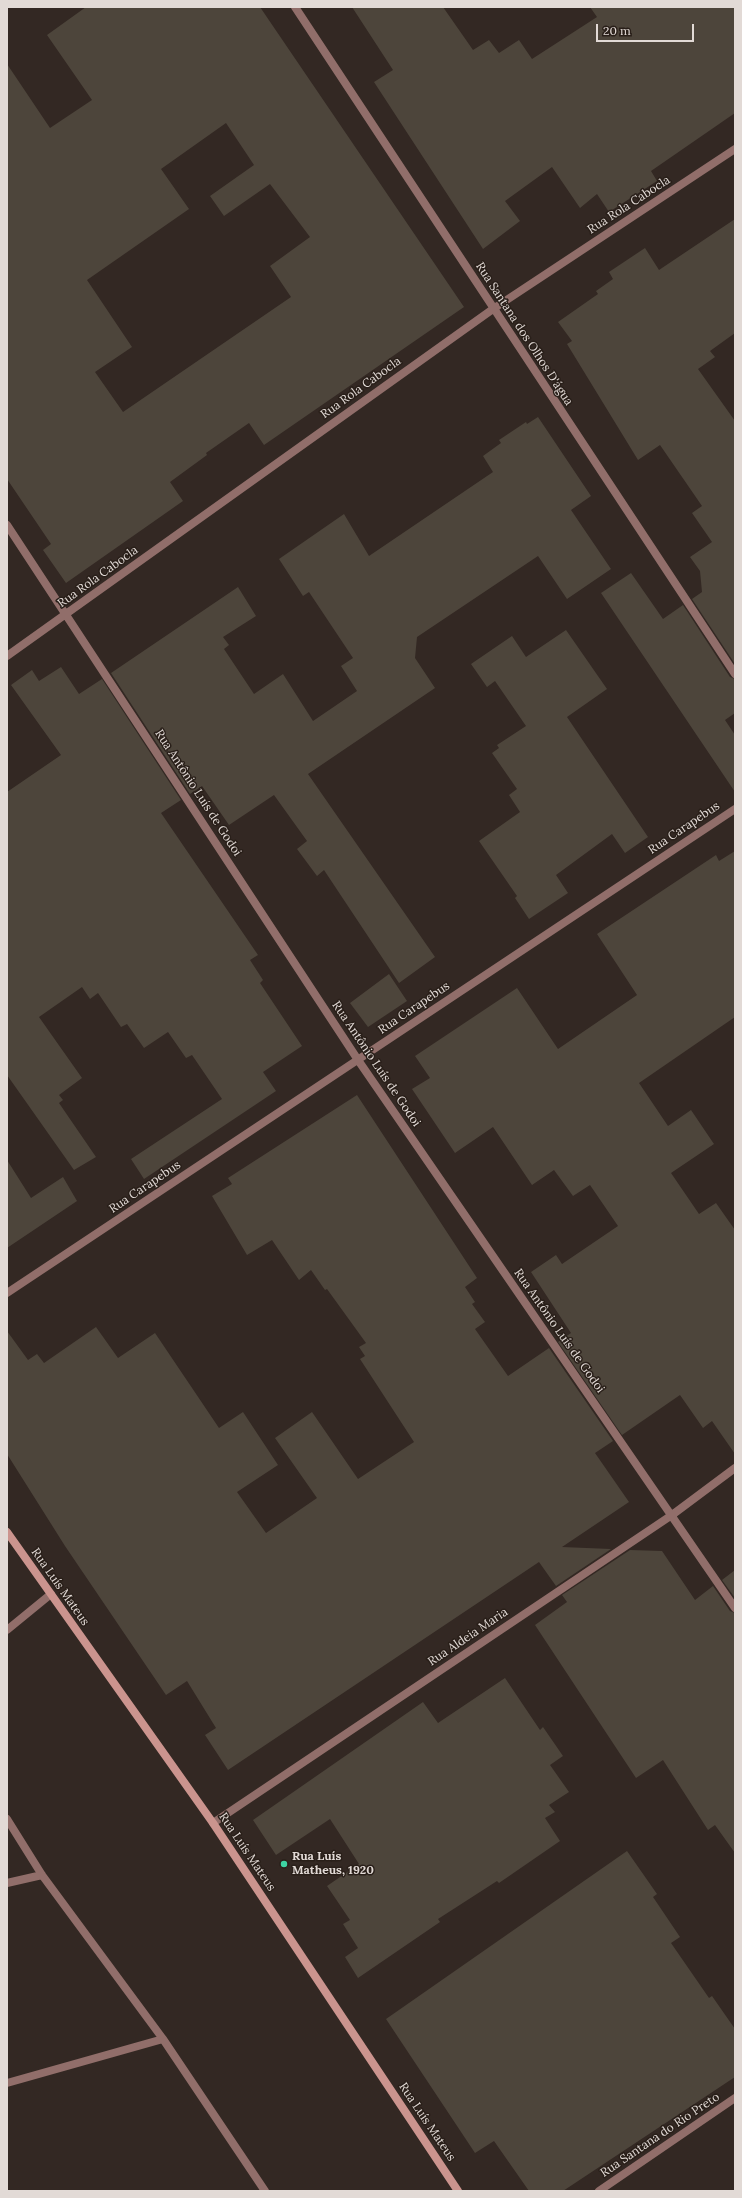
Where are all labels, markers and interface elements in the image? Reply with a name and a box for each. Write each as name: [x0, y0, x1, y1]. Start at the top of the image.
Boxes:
scale bar: [598, 16, 696, 42]
text: 20 m: [603, 23, 631, 38]
street label: Rua Rola Cabocla: [585, 173, 673, 237]
street label: Rua Santana dos Olhos D'água: [472, 260, 576, 408]
street label: Rua Rola Cabocla: [318, 354, 404, 422]
street label: Rua Rola Cabocla: [55, 543, 141, 611]
street label: Rua Antônio Luís de Godoi: [152, 727, 244, 859]
street label: Rua Carapebus: [645, 799, 723, 857]
street label: Rua Carapebus: [375, 979, 453, 1037]
street label: Rua Antônio Luís de Godoi: [329, 999, 423, 1129]
street label: Rua Carapebus: [106, 1158, 184, 1216]
street label: Rua Antônio Luís de Godoi: [511, 1266, 607, 1396]
street label: Rua Luís Mateus: [28, 1546, 92, 1628]
street label: Rua Aldeia Maria: [425, 1605, 511, 1669]
street label: Rua Luís Mateus: [216, 1810, 278, 1894]
place label: Rua Luís Matheus, 1920: [292, 1850, 374, 1878]
marker: Rua Luís Matheus, 1920: [279, 1859, 289, 1869]
street label: Rua Luís Mateus: [396, 2080, 458, 2164]
street label: Rua Santana do Rio Preto: [598, 2090, 722, 2180]

